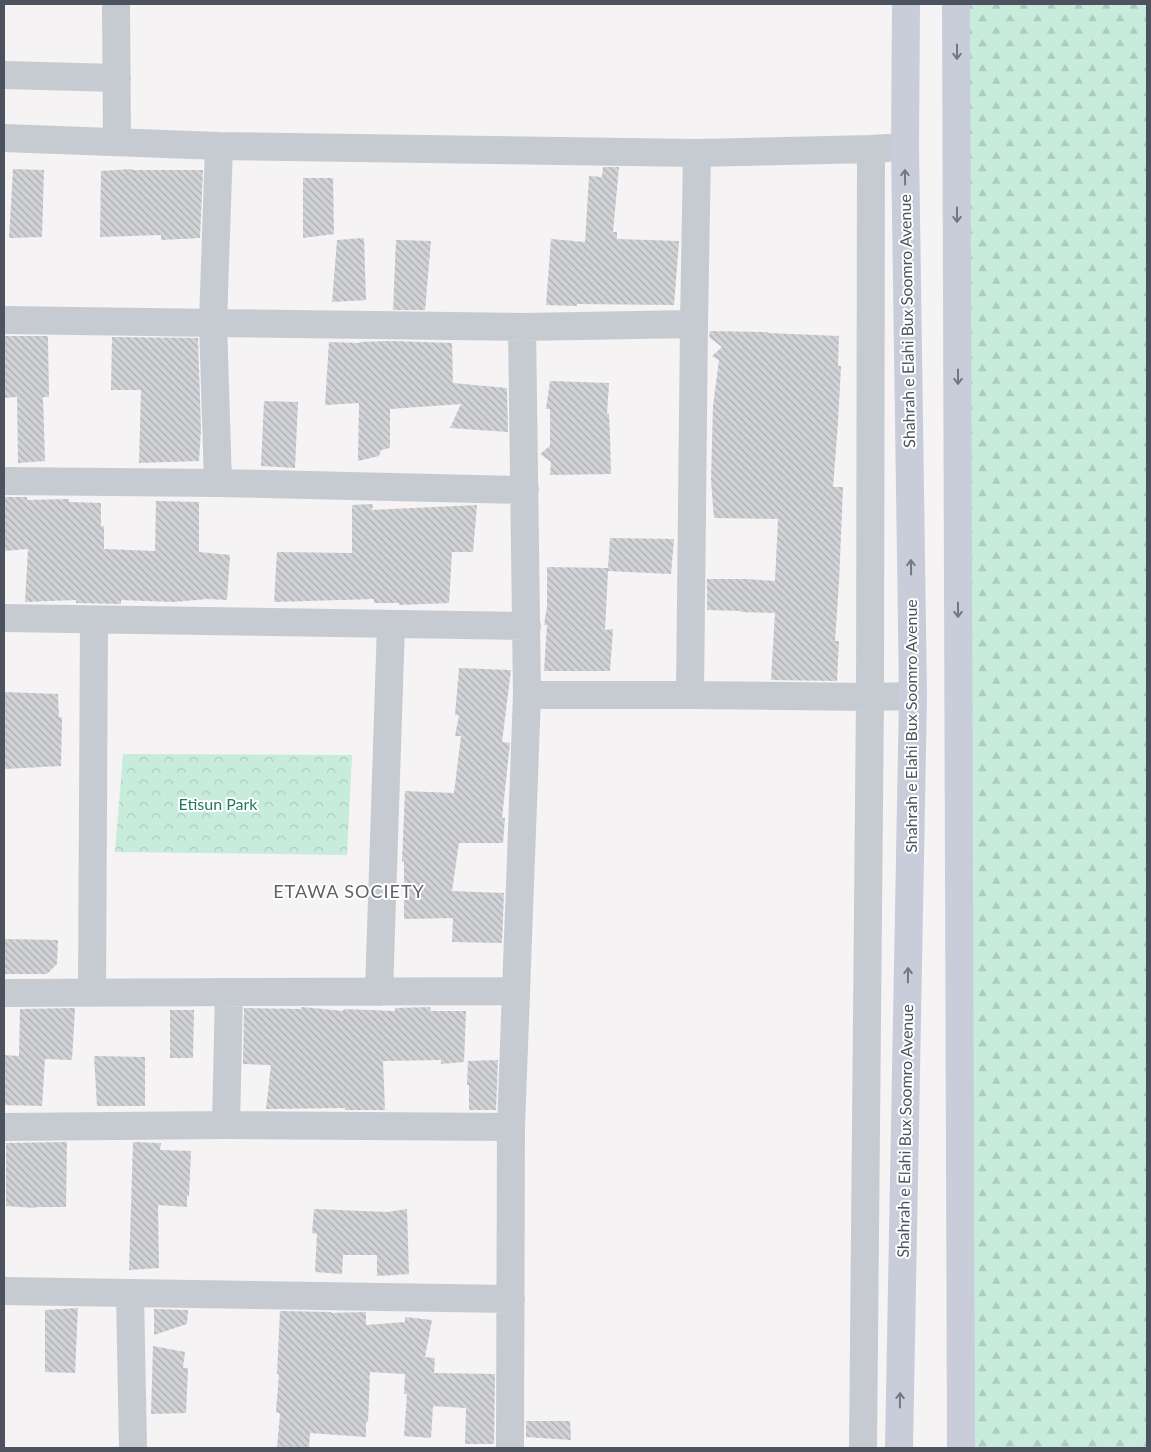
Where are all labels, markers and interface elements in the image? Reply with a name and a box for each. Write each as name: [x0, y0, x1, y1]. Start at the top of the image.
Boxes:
one-way arrow: [952, 44, 962, 60]
one-way arrow: [900, 169, 910, 186]
street label: Shahrah e Elahi Bux Soomro Avenue: [895, 194, 918, 448]
one-way arrow: [952, 206, 962, 223]
one-way arrow: [953, 369, 963, 385]
one-way arrow: [906, 559, 916, 576]
street label: Shahrah e Elahi Bux Soomro Avenue: [901, 599, 920, 853]
one-way arrow: [953, 602, 963, 618]
park label: Etisun Park: [179, 794, 258, 813]
district label: ETAWA SOCIETY: [273, 880, 425, 902]
one-way arrow: [903, 967, 913, 983]
street label: Shahrah e Elahi Bux Soomro Avenue: [893, 1004, 916, 1258]
one-way arrow: [895, 1392, 905, 1408]

